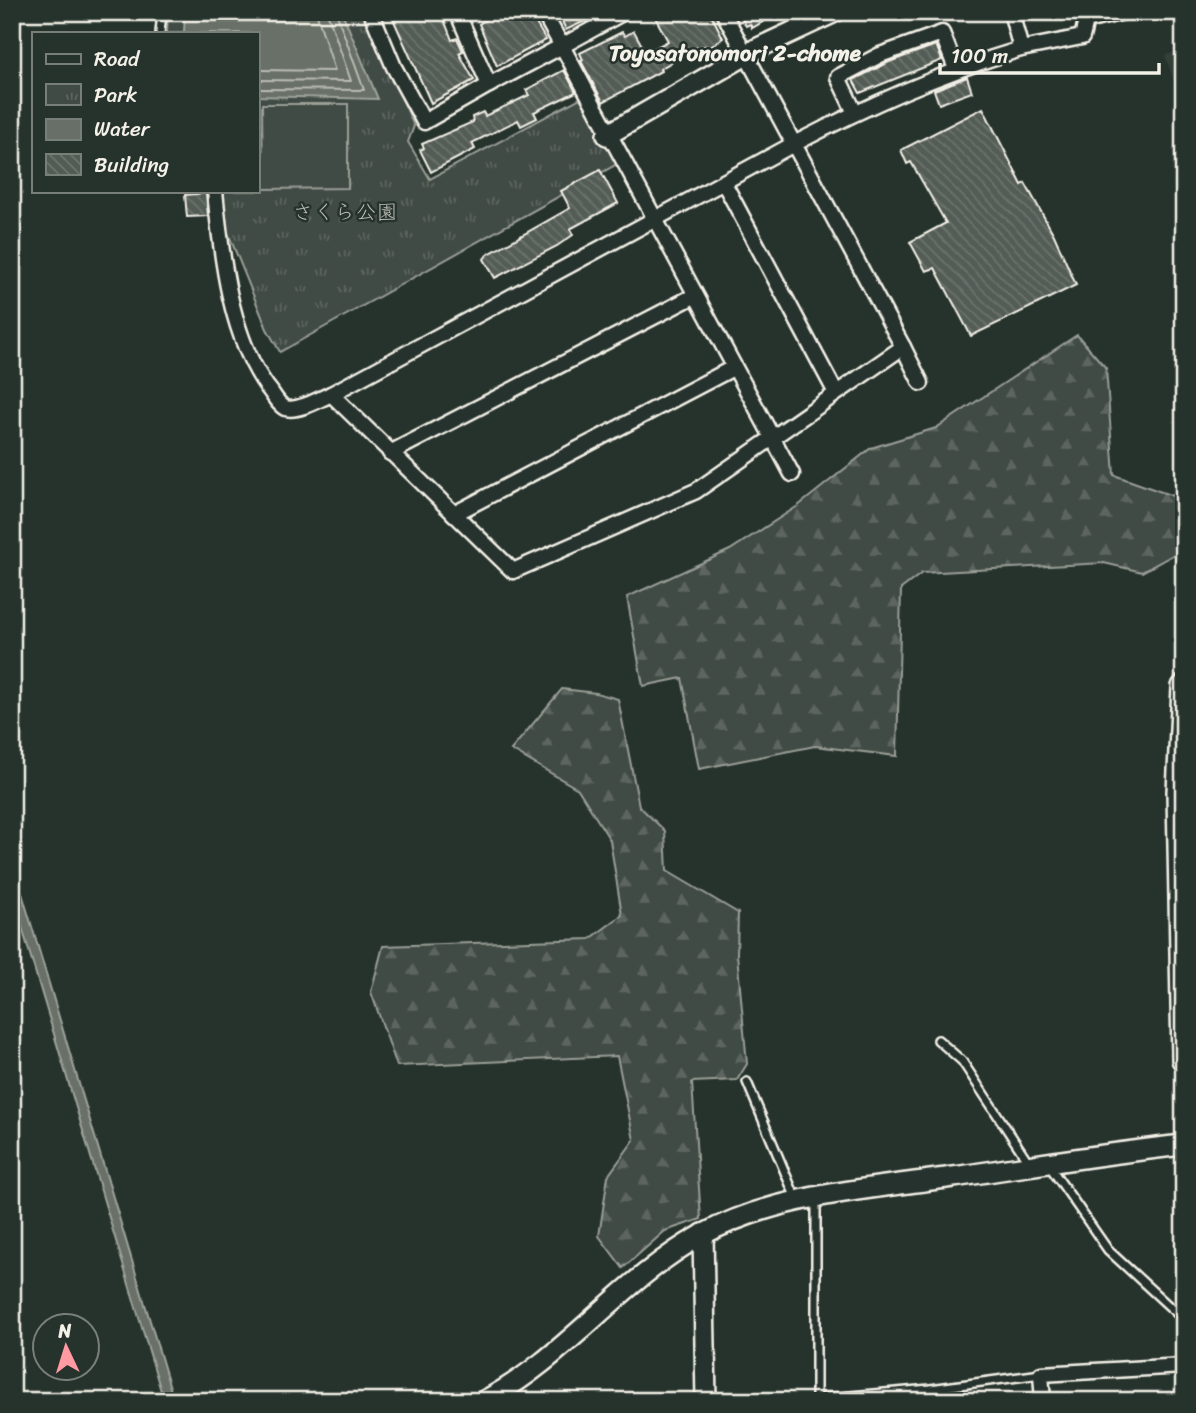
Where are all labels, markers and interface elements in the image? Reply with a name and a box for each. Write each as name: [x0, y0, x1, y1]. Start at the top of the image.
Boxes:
legend: [32, 32, 259, 192]
scale bar: [940, 32, 1159, 76]
district label: Toyosatonomori 2-chome: [609, 33, 862, 74]
text: 100 m: [951, 37, 1008, 75]
text: Road: [94, 40, 141, 78]
text: Park: [94, 76, 137, 114]
text: Water: [94, 110, 151, 148]
text: Building: [94, 146, 170, 184]
park label: さくら公園: [293, 193, 398, 231]
north arrow: [32, 1312, 102, 1382]
text: N: [56, 1314, 73, 1348]

